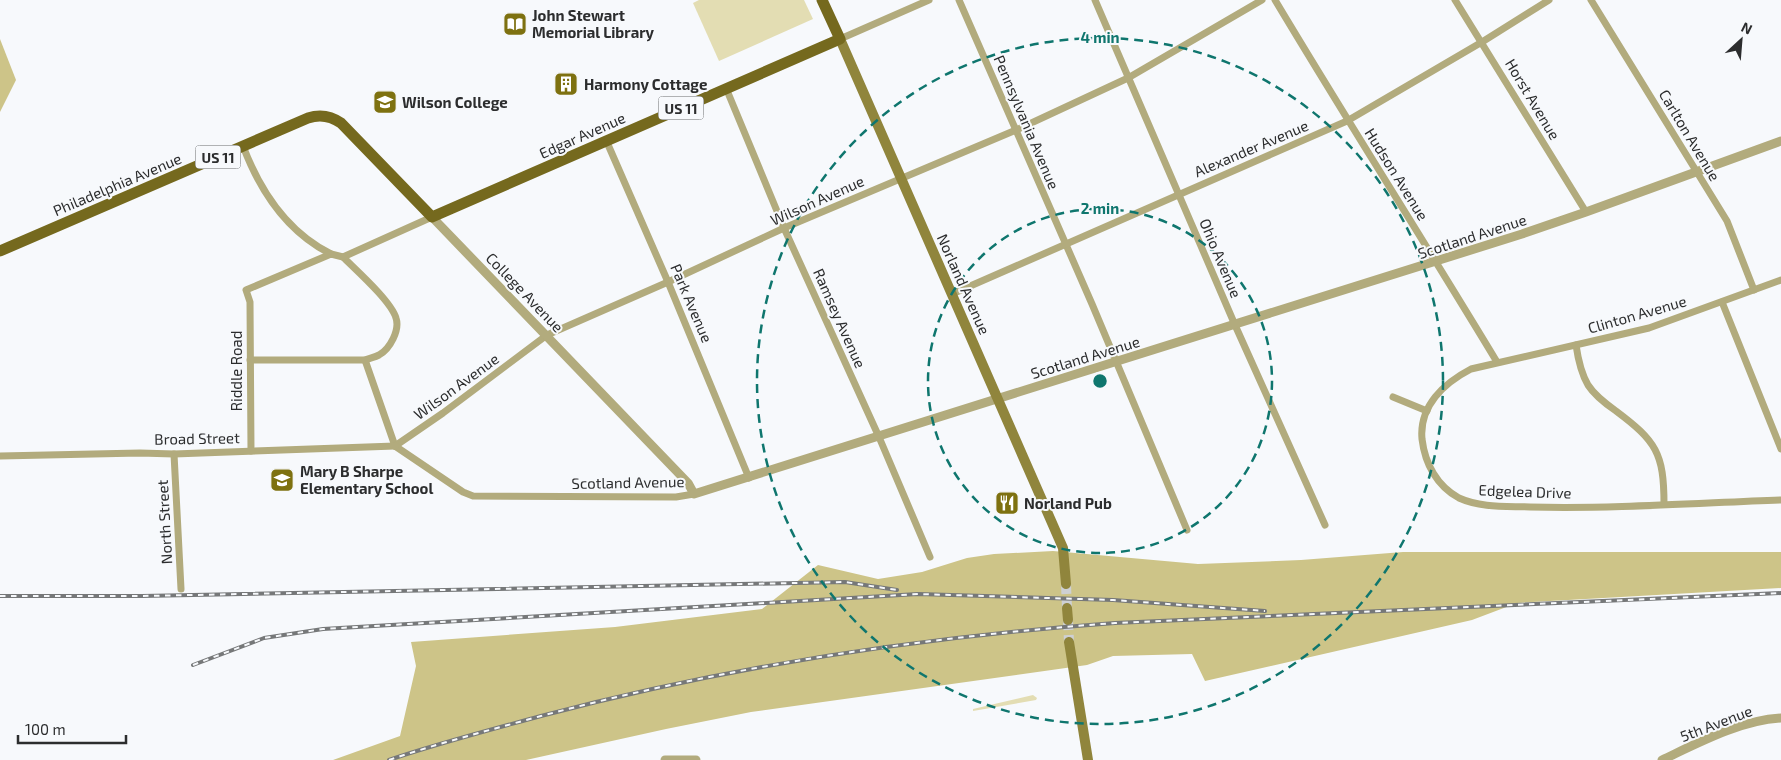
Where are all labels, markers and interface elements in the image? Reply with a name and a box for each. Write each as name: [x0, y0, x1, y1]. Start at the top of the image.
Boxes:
place label: John Stewart Memorial Library: [532, 6, 655, 42]
library icon: John Stewart Memorial Library: [502, 11, 528, 37]
north arrow: [1716, 15, 1766, 65]
text: N: [1739, 18, 1755, 38]
text: 4 min: [1080, 28, 1120, 46]
street label: Pennsylvania Avenue: [991, 52, 1063, 192]
street label: Horst Avenue: [1502, 55, 1564, 143]
building icon: Harmony Cottage: [553, 71, 579, 97]
place label: Harmony Cottage: [584, 75, 707, 94]
street label: Carlton Avenue: [1656, 86, 1724, 184]
school or university icon: Wilson College: [372, 89, 398, 115]
place label: Wilson College: [402, 93, 508, 111]
road number: US 11: [658, 96, 704, 120]
street label: Edgar Avenue: [536, 108, 628, 162]
street label: Alexander Avenue: [1191, 116, 1311, 180]
street label: Hudson Avenue: [1361, 125, 1433, 223]
road number: US 11: [196, 146, 240, 168]
street label: Philadelphia Avenue: [50, 149, 184, 219]
street label: Wilson Avenue: [767, 171, 867, 229]
text: 2 min: [1081, 199, 1119, 217]
street label: Scotland Avenue: [1415, 210, 1529, 262]
street label: Ohio Avenue: [1196, 216, 1246, 300]
street label: Norland Avenue: [934, 231, 994, 337]
street label: College Avenue: [483, 248, 567, 336]
street label: Park Avenue: [667, 261, 717, 345]
street label: Ramsey Avenue: [810, 265, 870, 371]
street label: Clinton Avenue: [1586, 291, 1688, 337]
street label: Riddle Road: [227, 331, 245, 411]
street label: Scotland Avenue: [1028, 332, 1142, 382]
street label: Wilson Avenue: [410, 349, 502, 423]
centre of rings: [1091, 372, 1109, 390]
street label: Broad Street: [154, 428, 240, 448]
place label: Mary B Sharpe Elementary School: [300, 462, 433, 498]
school or university icon: Mary B Sharpe Elementary School: [269, 467, 295, 493]
street label: Scotland Avenue: [571, 472, 685, 492]
street label: North Street: [153, 479, 175, 565]
street label: Edgelea Drive: [1478, 480, 1572, 502]
restaurant icon: Norland Pub: [994, 490, 1020, 516]
place label: Norland Pub: [1024, 494, 1112, 512]
street label: 5th Avenue: [1677, 701, 1755, 745]
scale bar: [18, 712, 125, 744]
text: 100 m: [25, 720, 66, 738]

